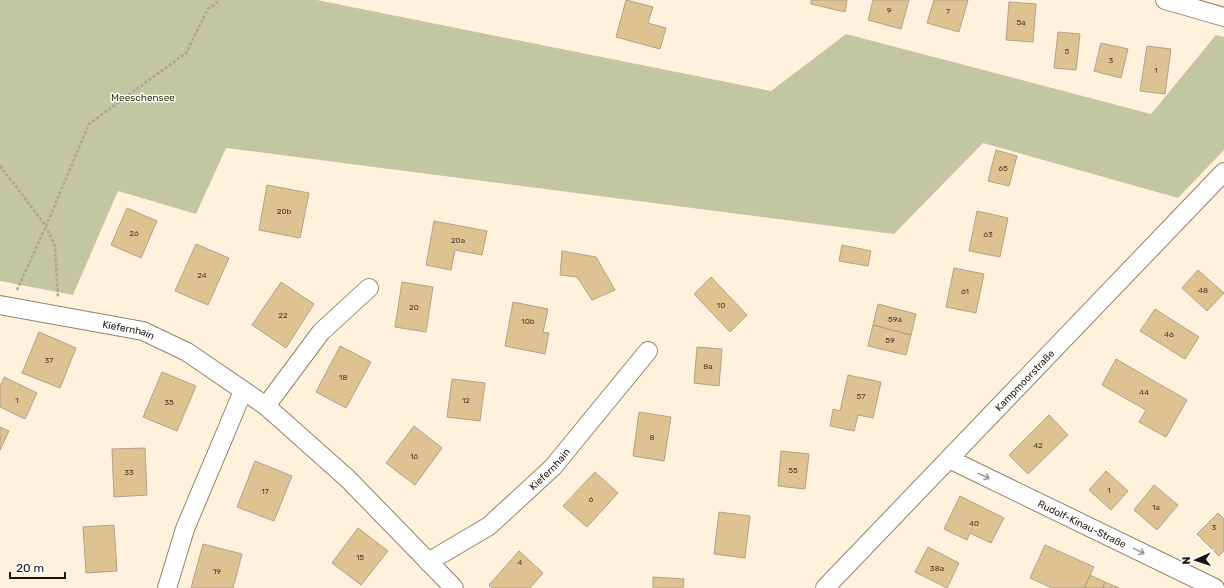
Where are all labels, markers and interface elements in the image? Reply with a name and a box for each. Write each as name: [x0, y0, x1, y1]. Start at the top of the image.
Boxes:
house number: 9: [887, 6, 892, 15]
house number: 7: [946, 7, 950, 16]
house number: 5a: [1016, 18, 1026, 27]
house number: 5: [1065, 47, 1070, 56]
house number: 3: [1109, 56, 1114, 65]
house number: 1: [1154, 66, 1158, 75]
park label: Meeschensee: [111, 92, 175, 104]
house number: 65: [998, 164, 1008, 173]
house number: 20b: [277, 207, 292, 216]
house number: 26: [129, 229, 139, 238]
house number: 63: [983, 230, 993, 239]
house number: 20a: [451, 236, 465, 245]
house number: 24: [197, 271, 207, 280]
house number: 48: [1198, 286, 1208, 295]
house number: 61: [961, 287, 969, 296]
house number: 10: [717, 301, 725, 310]
house number: 20: [409, 303, 419, 312]
house number: 22: [278, 311, 288, 320]
house number: 59a: [888, 315, 902, 324]
house number: 10b: [521, 317, 535, 326]
street label: Kiefernhain: [101, 319, 156, 343]
house number: 46: [1164, 330, 1174, 339]
house number: 59: [885, 336, 895, 345]
street label: Kampmoorstraße: [993, 347, 1057, 414]
house number: 37: [45, 356, 53, 365]
house number: 8a: [703, 362, 713, 371]
house number: 18: [339, 373, 347, 382]
house number: 44: [1139, 388, 1149, 397]
house number: 57: [857, 392, 865, 401]
house number: 1: [15, 396, 19, 405]
house number: 12: [462, 396, 470, 405]
house number: 35: [164, 398, 174, 407]
house number: 8: [649, 433, 655, 442]
house number: 42: [1033, 441, 1043, 450]
street label: Kiefernhain: [527, 446, 573, 493]
house number: 16: [410, 452, 418, 461]
house number: 55: [788, 466, 798, 475]
house number: 33: [124, 468, 134, 477]
one-way arrow: [977, 473, 989, 480]
house number: 1: [1107, 486, 1111, 495]
house number: 17: [261, 487, 269, 496]
house number: 6: [589, 495, 594, 504]
street label: Rudolf-Kinau-Straße: [1036, 498, 1128, 551]
house number: 1a: [1152, 503, 1160, 512]
house number: 40: [969, 519, 979, 528]
house number: 3: [1212, 523, 1217, 532]
north arrow: [1176, 540, 1216, 580]
one-way arrow: [1132, 548, 1144, 555]
house number: 15: [356, 553, 364, 562]
scale bar: [10, 554, 65, 580]
text: N: [1180, 556, 1193, 565]
house number: 4: [518, 558, 523, 567]
text: 20 m: [16, 561, 44, 575]
house number: 38a: [930, 564, 944, 573]
house number: 19: [213, 567, 221, 576]

